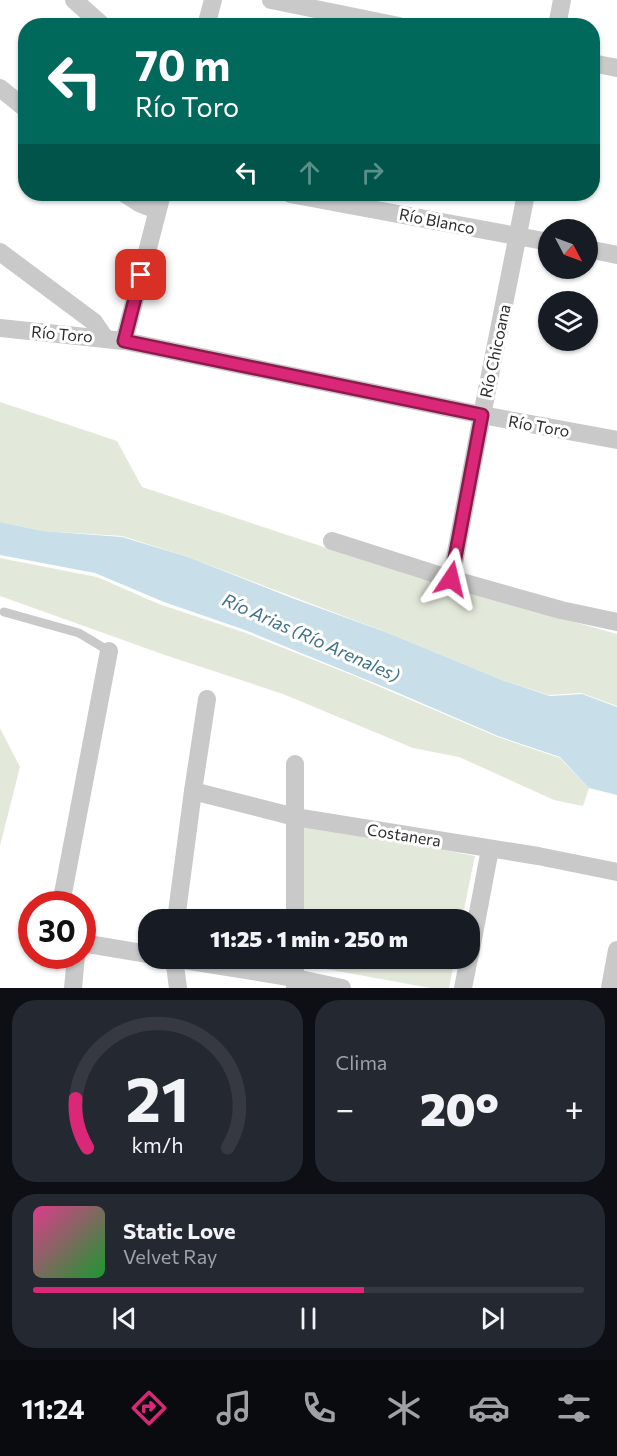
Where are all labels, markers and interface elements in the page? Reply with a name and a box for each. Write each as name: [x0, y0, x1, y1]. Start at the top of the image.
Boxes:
text: 70 m: [135, 38, 230, 90]
icon: left: [36, 42, 114, 120]
text: Río Toro: [135, 90, 239, 123]
icon: left: [230, 156, 263, 189]
icon: ahead: [293, 156, 326, 189]
icon: right: [356, 156, 389, 189]
street label: Río Blanco: [398, 204, 477, 237]
north arrow: [538, 219, 598, 279]
map controls: [538, 219, 598, 351]
pin: [115, 249, 166, 300]
icon: arrive: [124, 258, 157, 291]
button: layers: [538, 291, 598, 351]
street label: Río Chicoana: [475, 302, 514, 399]
street label: Río Toro: [30, 321, 94, 346]
street label: Río Toro: [507, 411, 571, 440]
position arrow: [419, 547, 483, 611]
water label: Río Arias (Río Arenales): [219, 588, 404, 686]
street label: Costanera: [366, 819, 442, 850]
speed limit sign: 30: [18, 891, 96, 969]
text: 11:25 · 1 min · 250 m: [210, 925, 408, 952]
text: Clima: [336, 1050, 387, 1074]
text: 21: [125, 1059, 189, 1135]
text: 20°: [420, 1080, 499, 1135]
text: −: [336, 1087, 354, 1128]
text: +: [565, 1087, 584, 1128]
text: km/h: [131, 1131, 183, 1157]
text: Static Love: [123, 1217, 236, 1244]
text: Velvet Ray: [123, 1244, 217, 1268]
icon: previous: [108, 1302, 141, 1335]
icon: pause: [292, 1302, 325, 1335]
icon: next: [476, 1302, 509, 1335]
icon: directions: [128, 1387, 170, 1429]
icon: music: [213, 1387, 255, 1429]
icon: phone: [298, 1387, 340, 1429]
icon: climate: [383, 1387, 425, 1429]
icon: car: [468, 1387, 510, 1429]
icon: filters: [553, 1387, 595, 1429]
text: 11:24: [22, 1392, 85, 1425]

